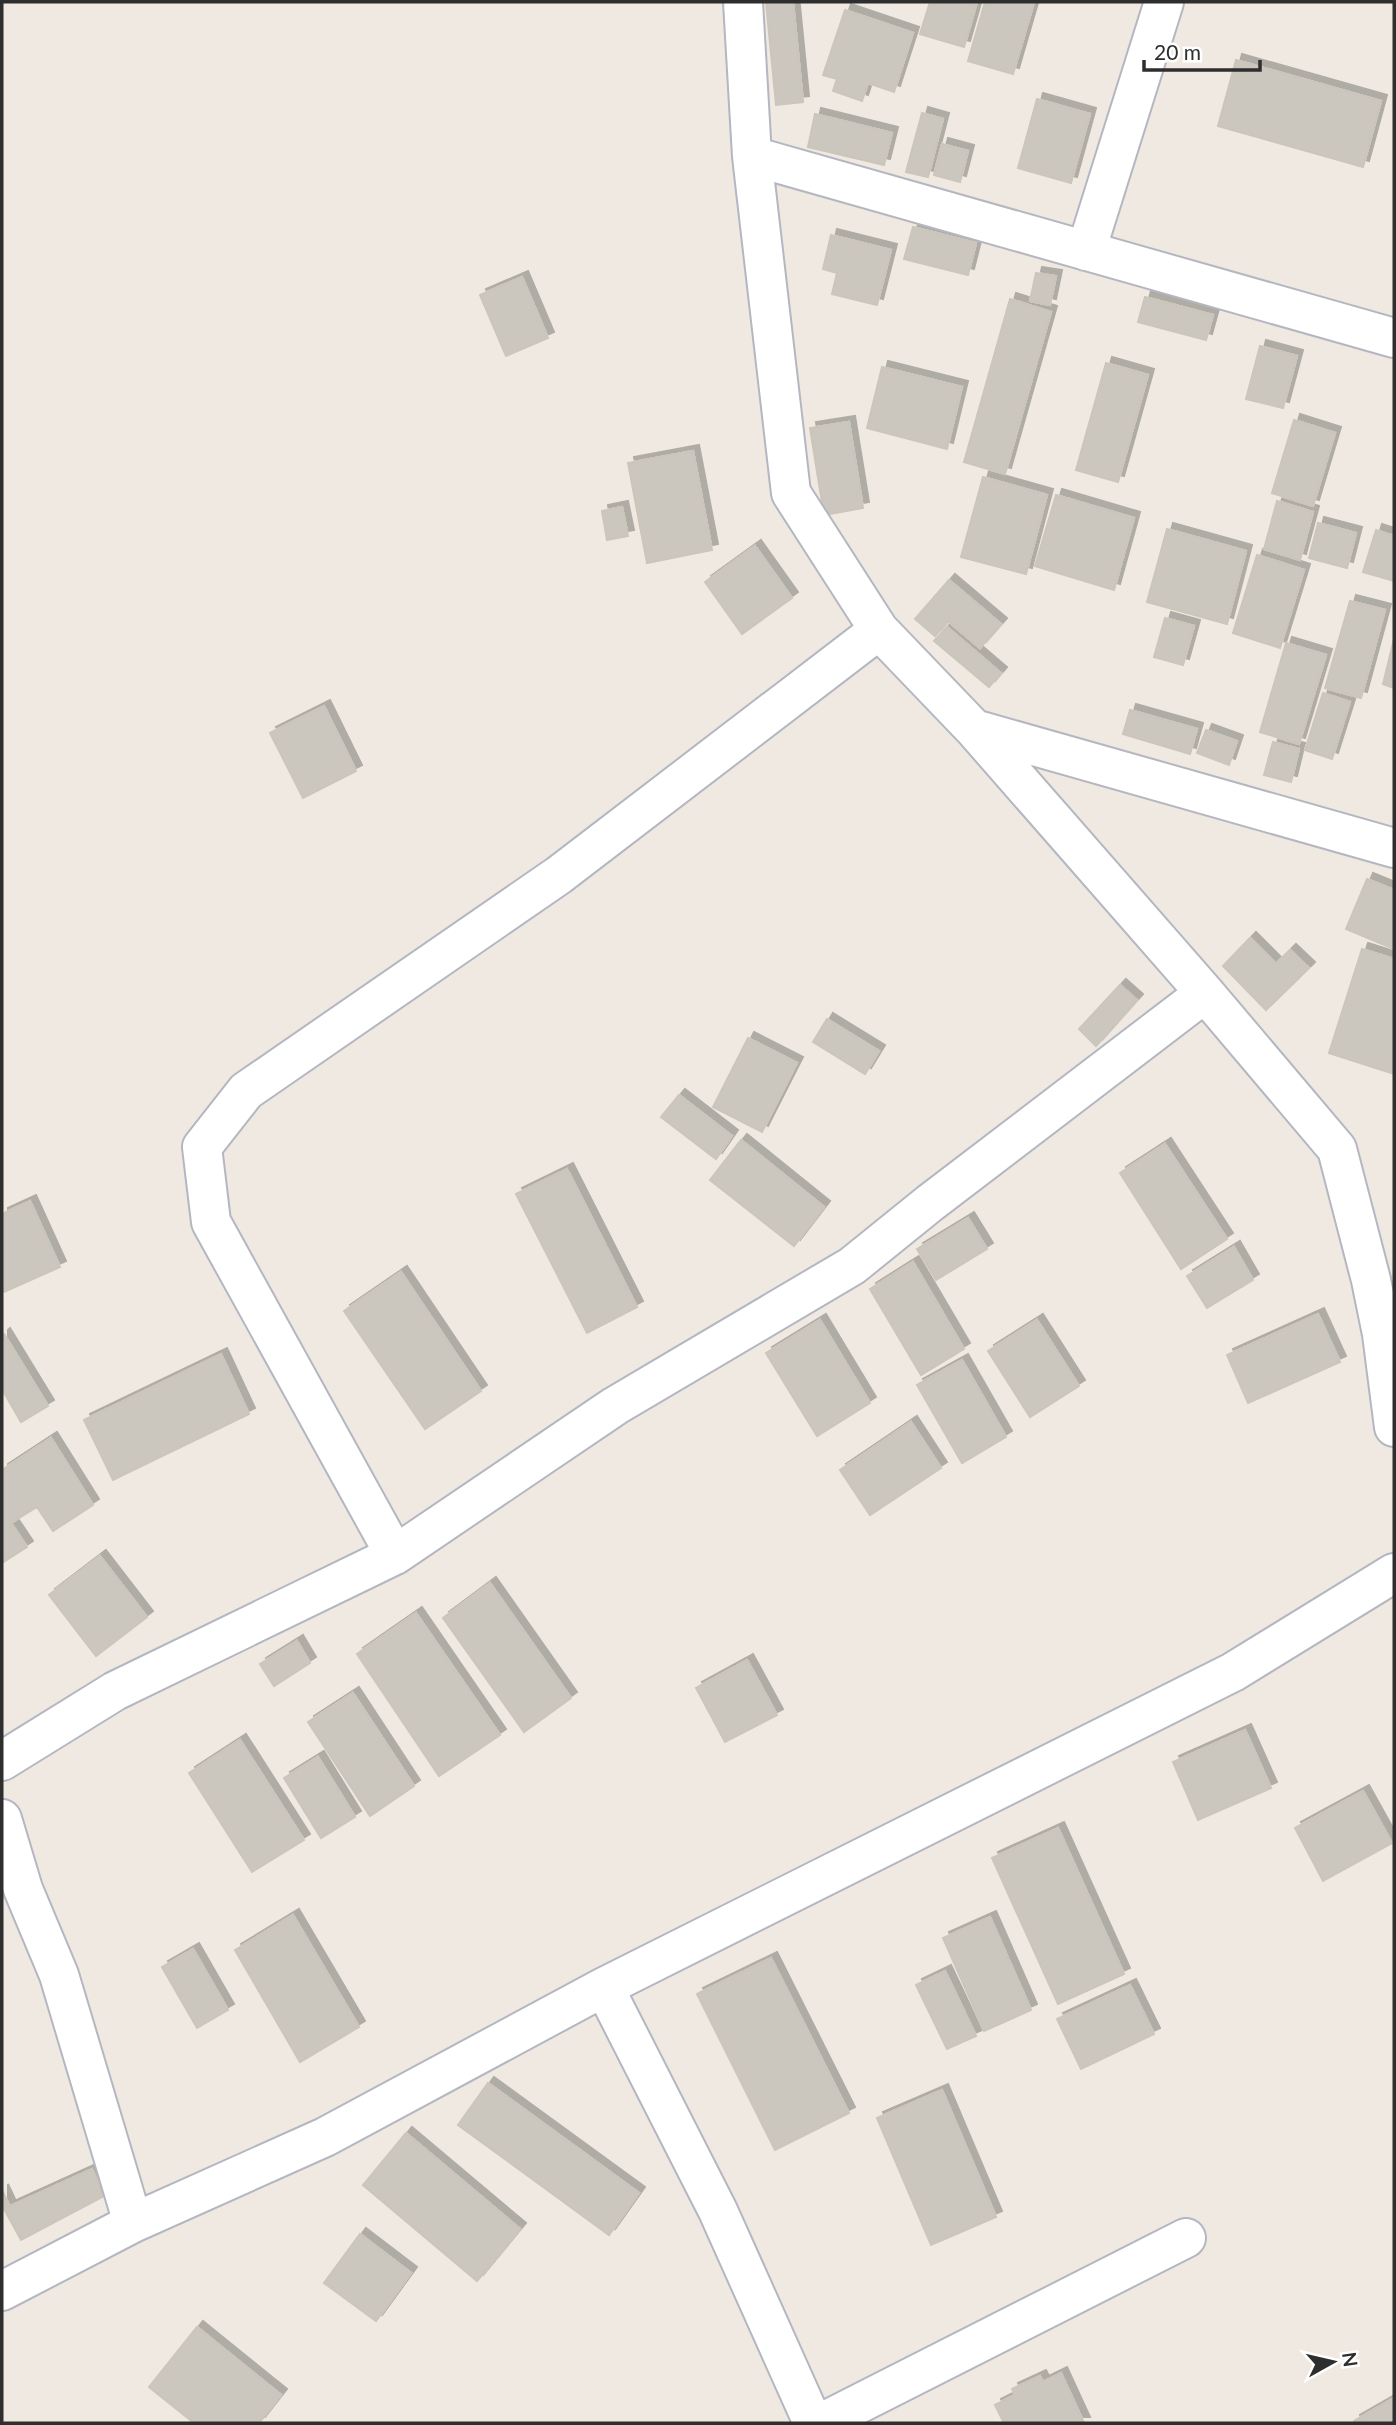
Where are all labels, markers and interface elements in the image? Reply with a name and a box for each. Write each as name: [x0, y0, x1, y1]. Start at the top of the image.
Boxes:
scale bar: [1144, 28, 1260, 72]
text: 20 m: [1154, 39, 1201, 64]
north arrow: [1298, 2327, 1368, 2397]
text: N: [1338, 2351, 1363, 2368]

